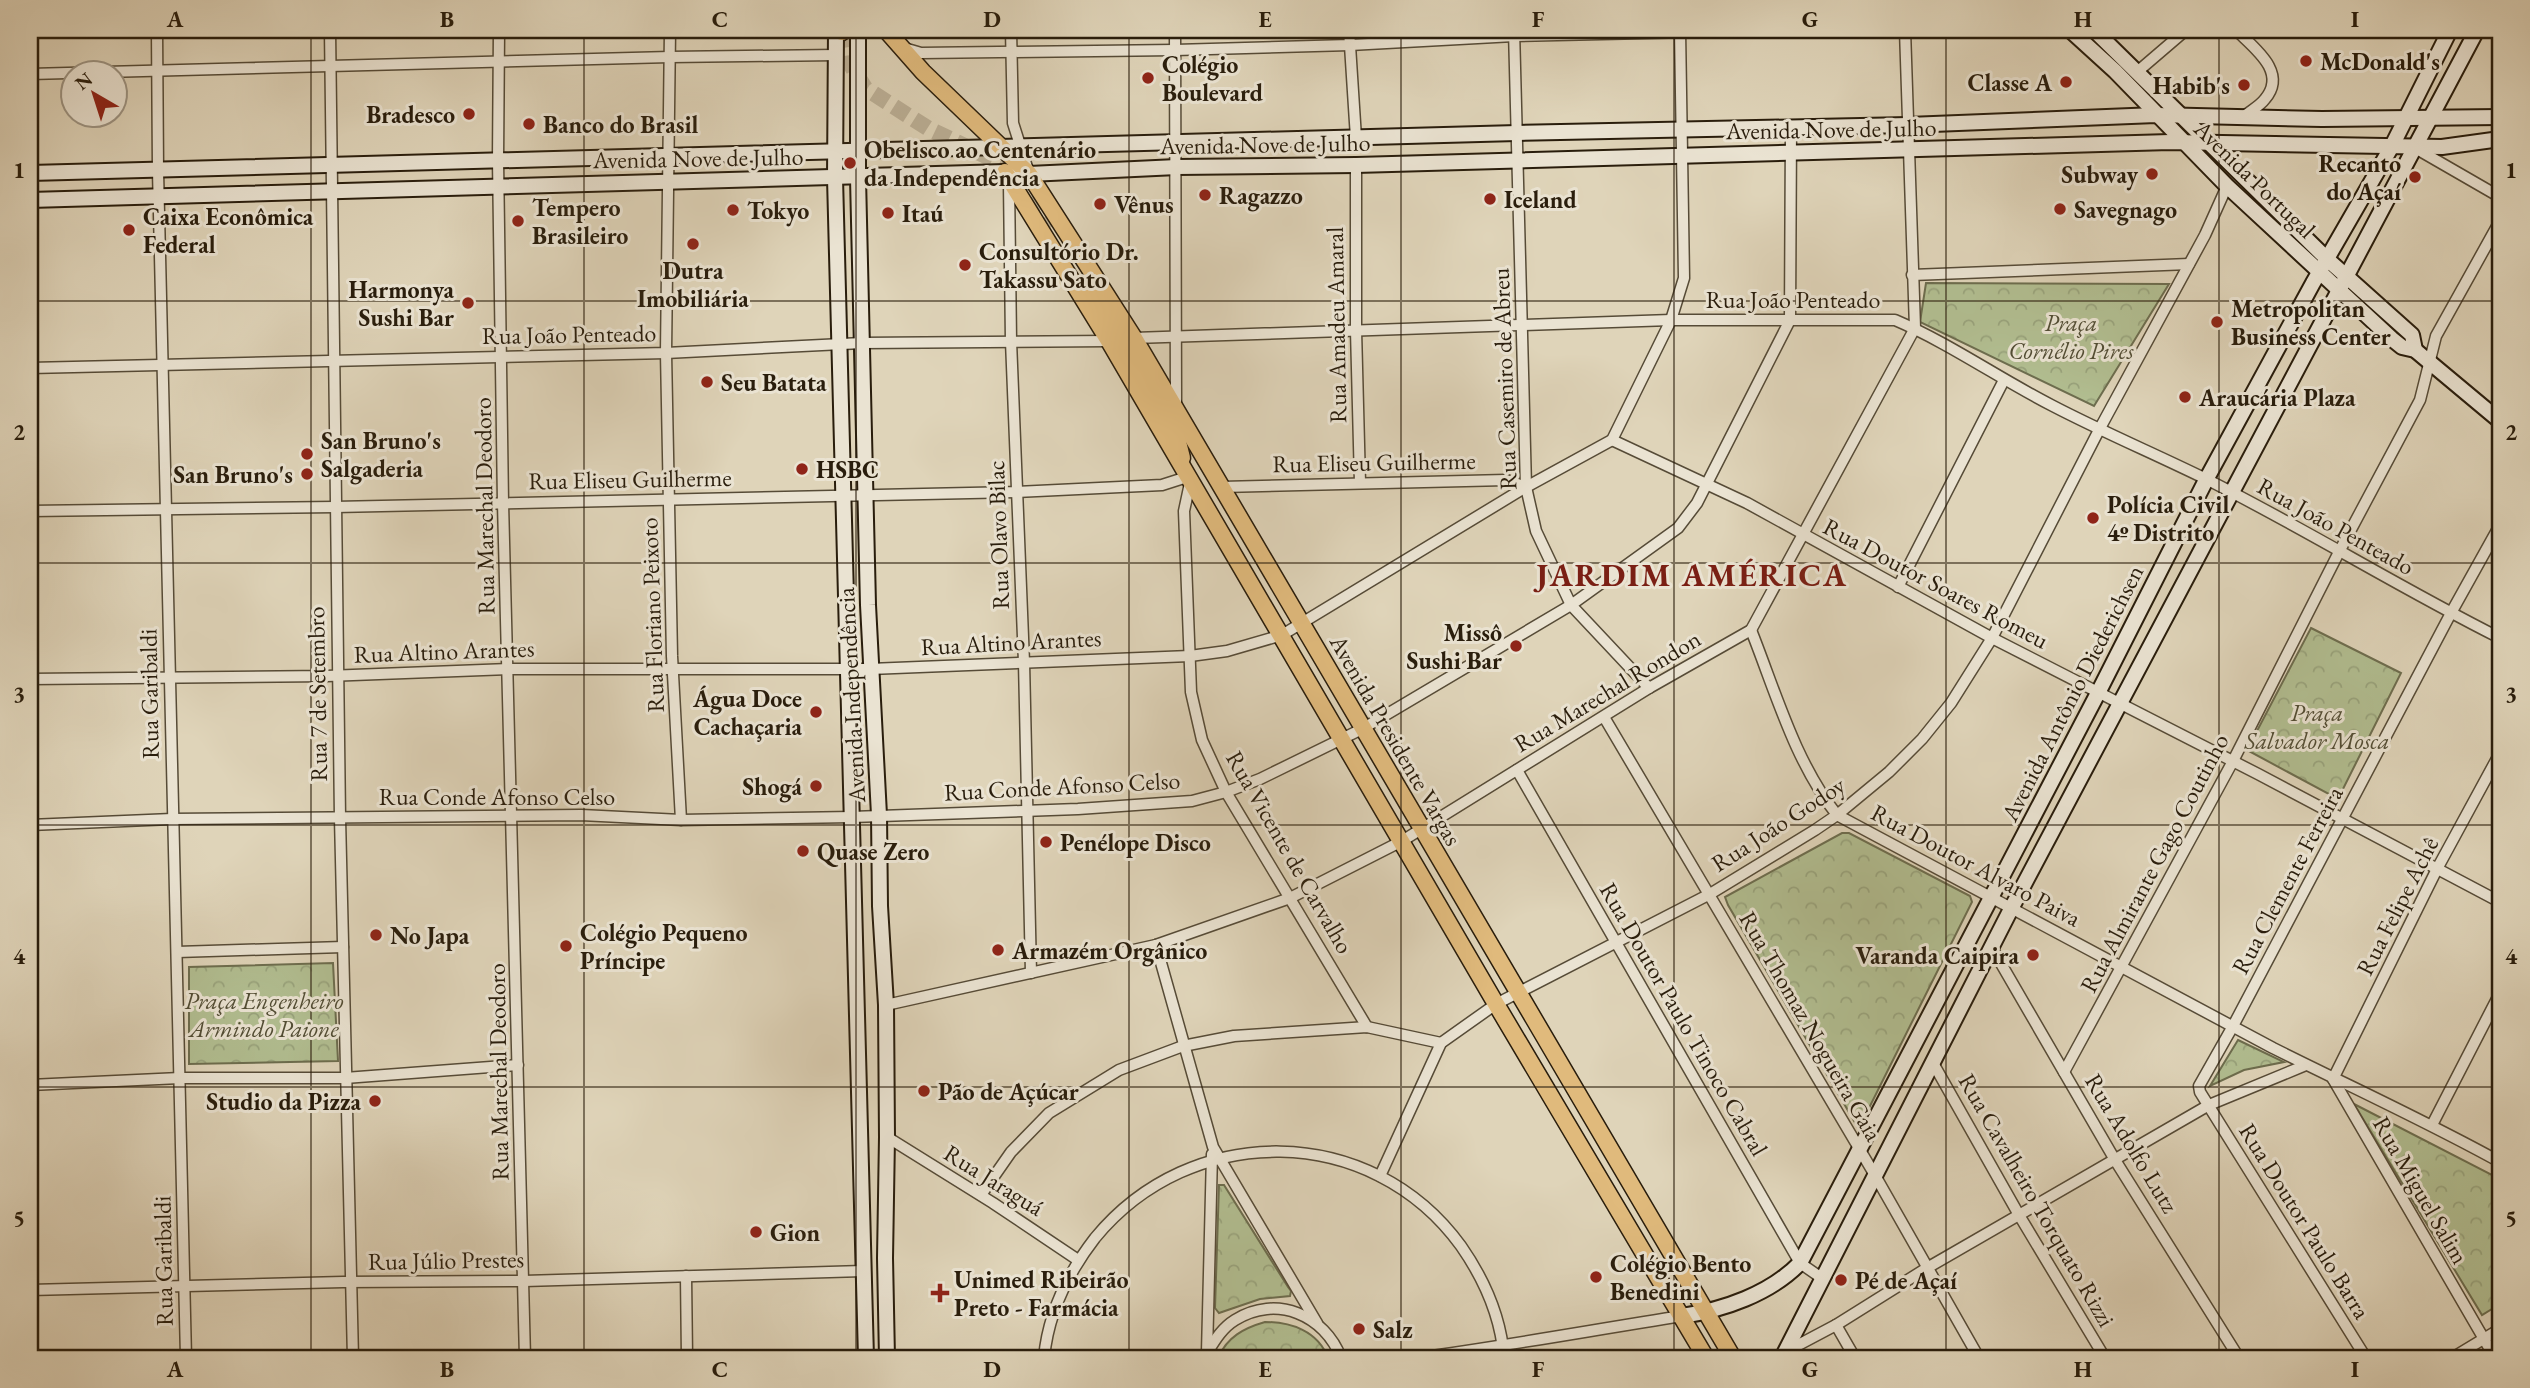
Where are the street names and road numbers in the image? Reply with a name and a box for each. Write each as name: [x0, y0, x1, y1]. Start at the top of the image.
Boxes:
street label: Avenida Nove de Julho: [1724, 112, 1937, 146]
street label: Avenida Portugal: [2187, 113, 2322, 245]
street label: Avenida Nove de Julho: [1158, 127, 1371, 161]
street label: Avenida Nove de Julho: [591, 141, 804, 175]
street label: Rua Amadeu Amaral: [1319, 226, 1353, 423]
street label: Rua Casemiro de Abreu: [1485, 267, 1523, 491]
street label: Rua João Penteado: [1706, 284, 1880, 315]
street label: Rua João Penteado: [481, 317, 657, 351]
street label: Rua Marechal Deodoro: [467, 397, 501, 615]
street label: Rua Eliseu Guilherme: [1272, 445, 1476, 479]
street label: Rua Olavo Bilac: [980, 460, 1016, 610]
street label: Rua Eliseu Guilherme: [528, 462, 732, 496]
street label: Rua João Penteado: [2252, 470, 2420, 582]
street label: Rua Doutor Soares Romeu: [1818, 510, 2054, 656]
street label: Rua Floriano Peixoto: [633, 517, 671, 713]
street label: Avenida Antônio Diederichsen: [1993, 559, 2150, 827]
street label: Avenida Independência: [830, 586, 872, 804]
street label: Rua 7 de Setembro: [300, 606, 334, 782]
street label: Rua Altino Arantes: [920, 622, 1102, 662]
street label: Rua Marechal Rondon: [1508, 623, 1706, 759]
street label: Rua Garibaldi: [132, 628, 166, 759]
street label: Avenida Presidente Vargas: [1322, 628, 1469, 851]
street label: Rua Altino Arantes: [353, 632, 535, 670]
street label: Rua Almirante Gago Coutinho: [2072, 728, 2236, 998]
street label: Rua Vicente de Carvalho: [1219, 745, 1361, 959]
street label: Rua Conde Afonso Celso: [943, 764, 1181, 808]
street label: Rua João Godoy: [1705, 769, 1851, 879]
street label: Rua Clemente Ferreira: [2224, 780, 2350, 979]
street label: Rua Conde Afonso Celso: [379, 781, 615, 812]
street label: Rua Doutor Alvaro Paiva: [1866, 797, 2087, 934]
street label: Rua Felipe Achê: [2349, 832, 2445, 980]
street label: Rua Doutor Paulo Tinoco Cabral: [1593, 877, 1775, 1161]
street label: Rua Thomaz Nogueira Gaia: [1733, 906, 1890, 1147]
street label: Rua Marechal Deodoro: [481, 963, 515, 1181]
street label: Rua Cavalheiro Torquato Rizzi: [1952, 1068, 2122, 1332]
street label: Rua Adolfo Lutz: [2078, 1068, 2186, 1218]
street label: Rua Miguel Salim: [2366, 1110, 2476, 1270]
street label: Rua Doutor Paulo Barra: [2232, 1117, 2378, 1325]
street label: Rua Jaraguá: [938, 1137, 1050, 1223]
street label: Rua Garibaldi: [146, 1195, 180, 1326]
street label: Rua Júlio Prestes: [368, 1243, 524, 1277]

